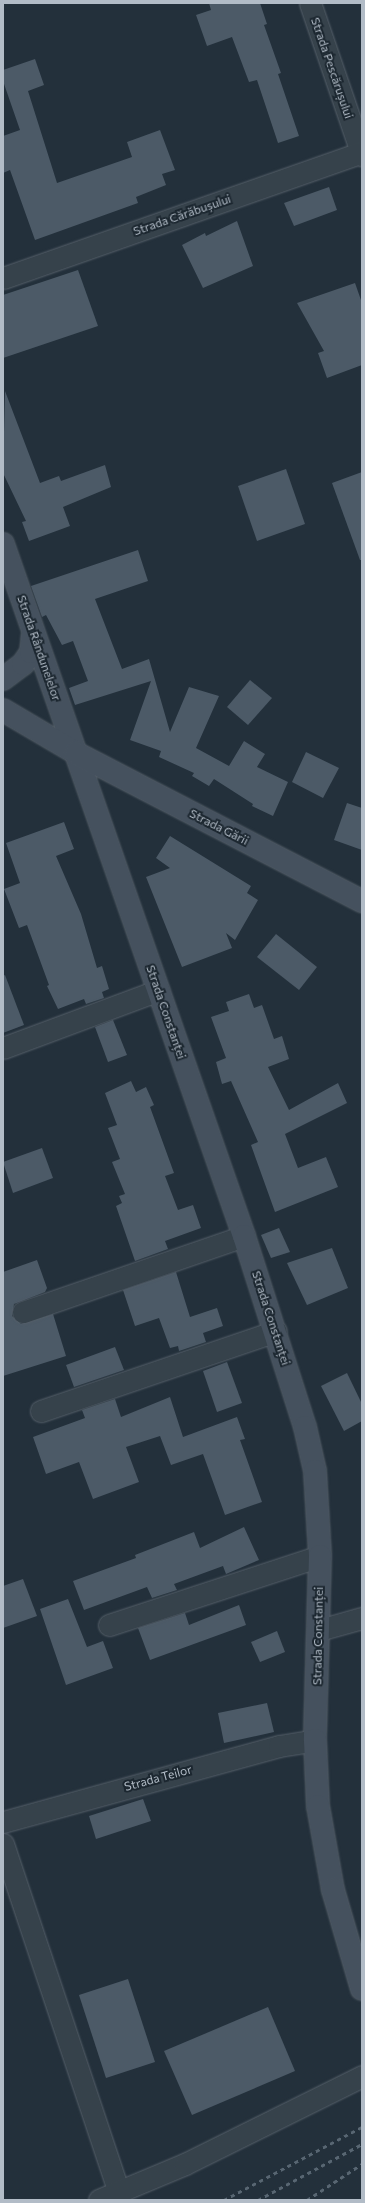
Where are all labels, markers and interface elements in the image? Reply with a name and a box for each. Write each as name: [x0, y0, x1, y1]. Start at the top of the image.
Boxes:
street label: Strada Pescărușului: [308, 16, 356, 120]
street label: Strada Cărăbușului: [131, 192, 233, 238]
street label: Strada Rândunelelor: [14, 593, 64, 703]
street label: Strada Gării: [187, 806, 251, 848]
street label: Strada Constanței: [143, 963, 189, 1061]
street label: Strada Constanței: [249, 1269, 293, 1367]
street label: Strada Constanței: [310, 1587, 326, 1685]
street label: Strada Teilor: [123, 1762, 193, 1794]

